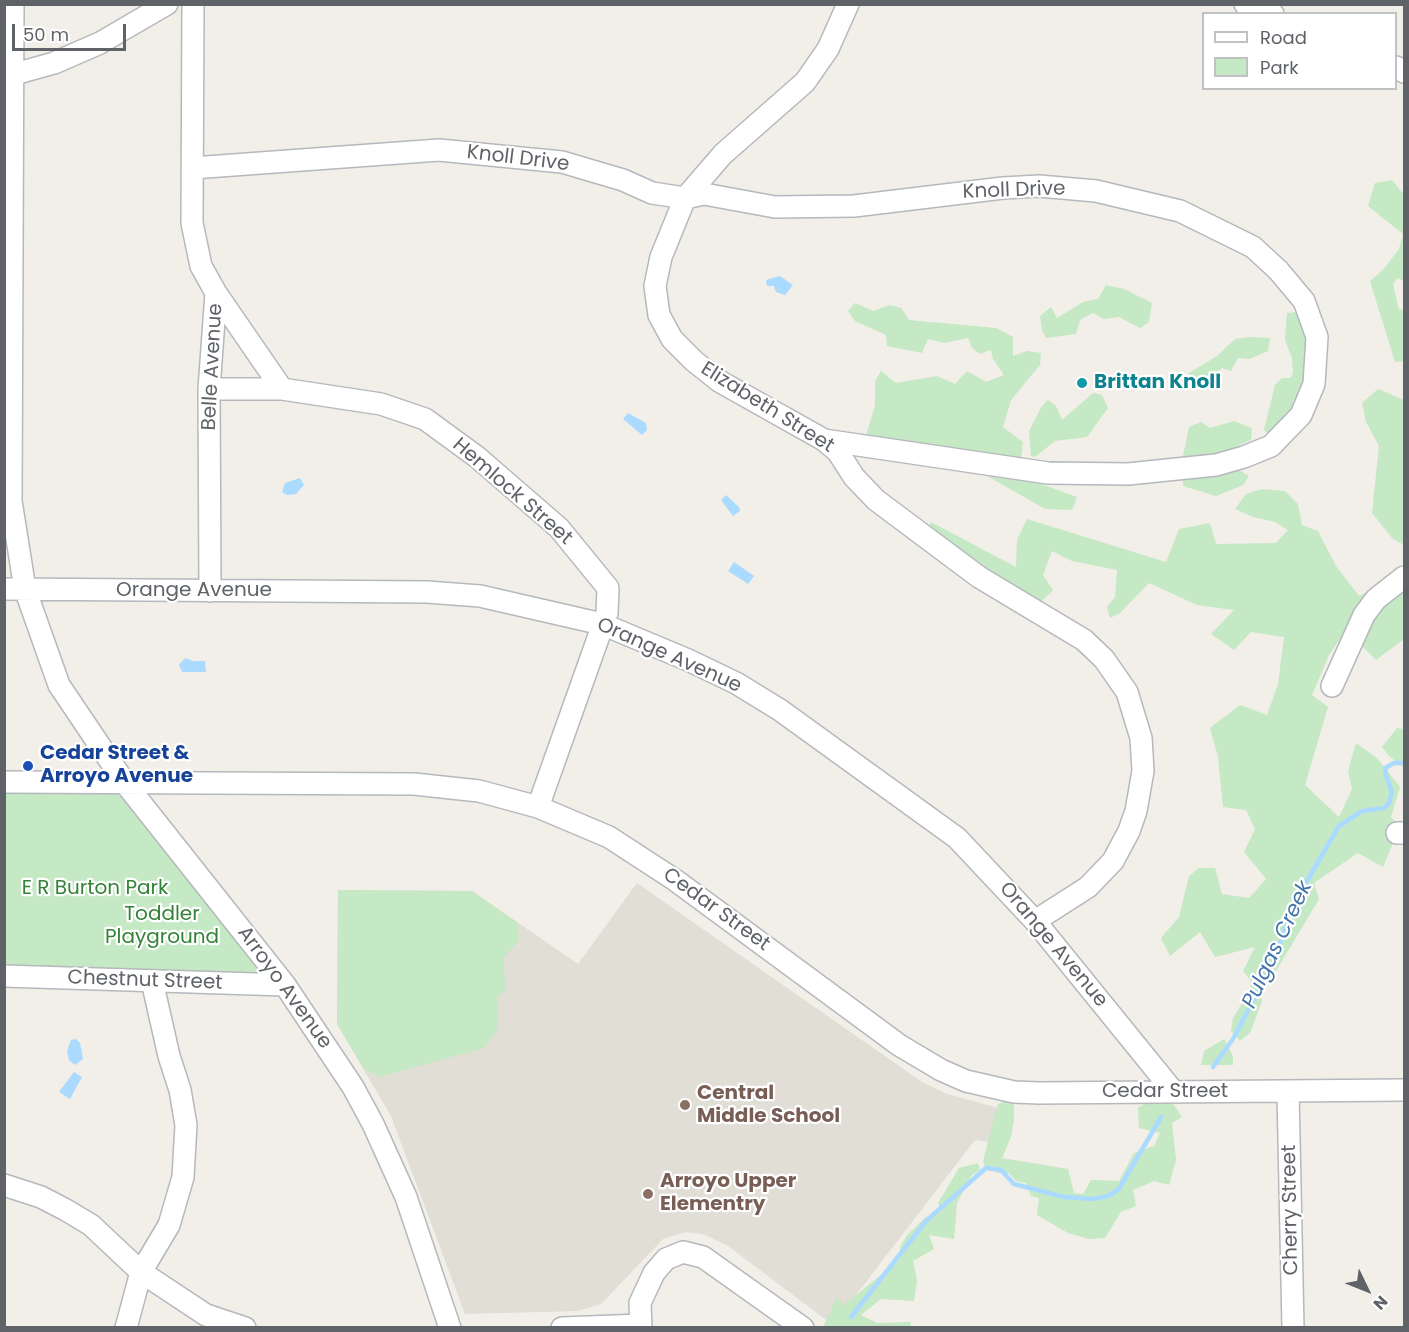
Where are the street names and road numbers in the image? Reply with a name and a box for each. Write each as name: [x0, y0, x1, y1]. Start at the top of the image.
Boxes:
street label: Knoll Drive: [465, 141, 571, 177]
street label: Knoll Drive: [962, 177, 1066, 205]
street label: Belle Avenue: [198, 303, 228, 431]
street label: Elizabeth Street: [696, 357, 838, 459]
street label: Hemlock Street: [447, 433, 577, 551]
street label: Orange Avenue: [116, 579, 272, 603]
street label: Orange Avenue: [593, 613, 745, 699]
street label: Cedar Street: [658, 863, 774, 957]
street label: Orange Avenue: [994, 878, 1112, 1012]
street label: Arroyo Avenue: [231, 922, 337, 1054]
street label: Chestnut Street: [67, 966, 223, 996]
street label: Cedar Street: [1102, 1080, 1228, 1104]
street label: Cherry Street: [1278, 1144, 1304, 1276]

